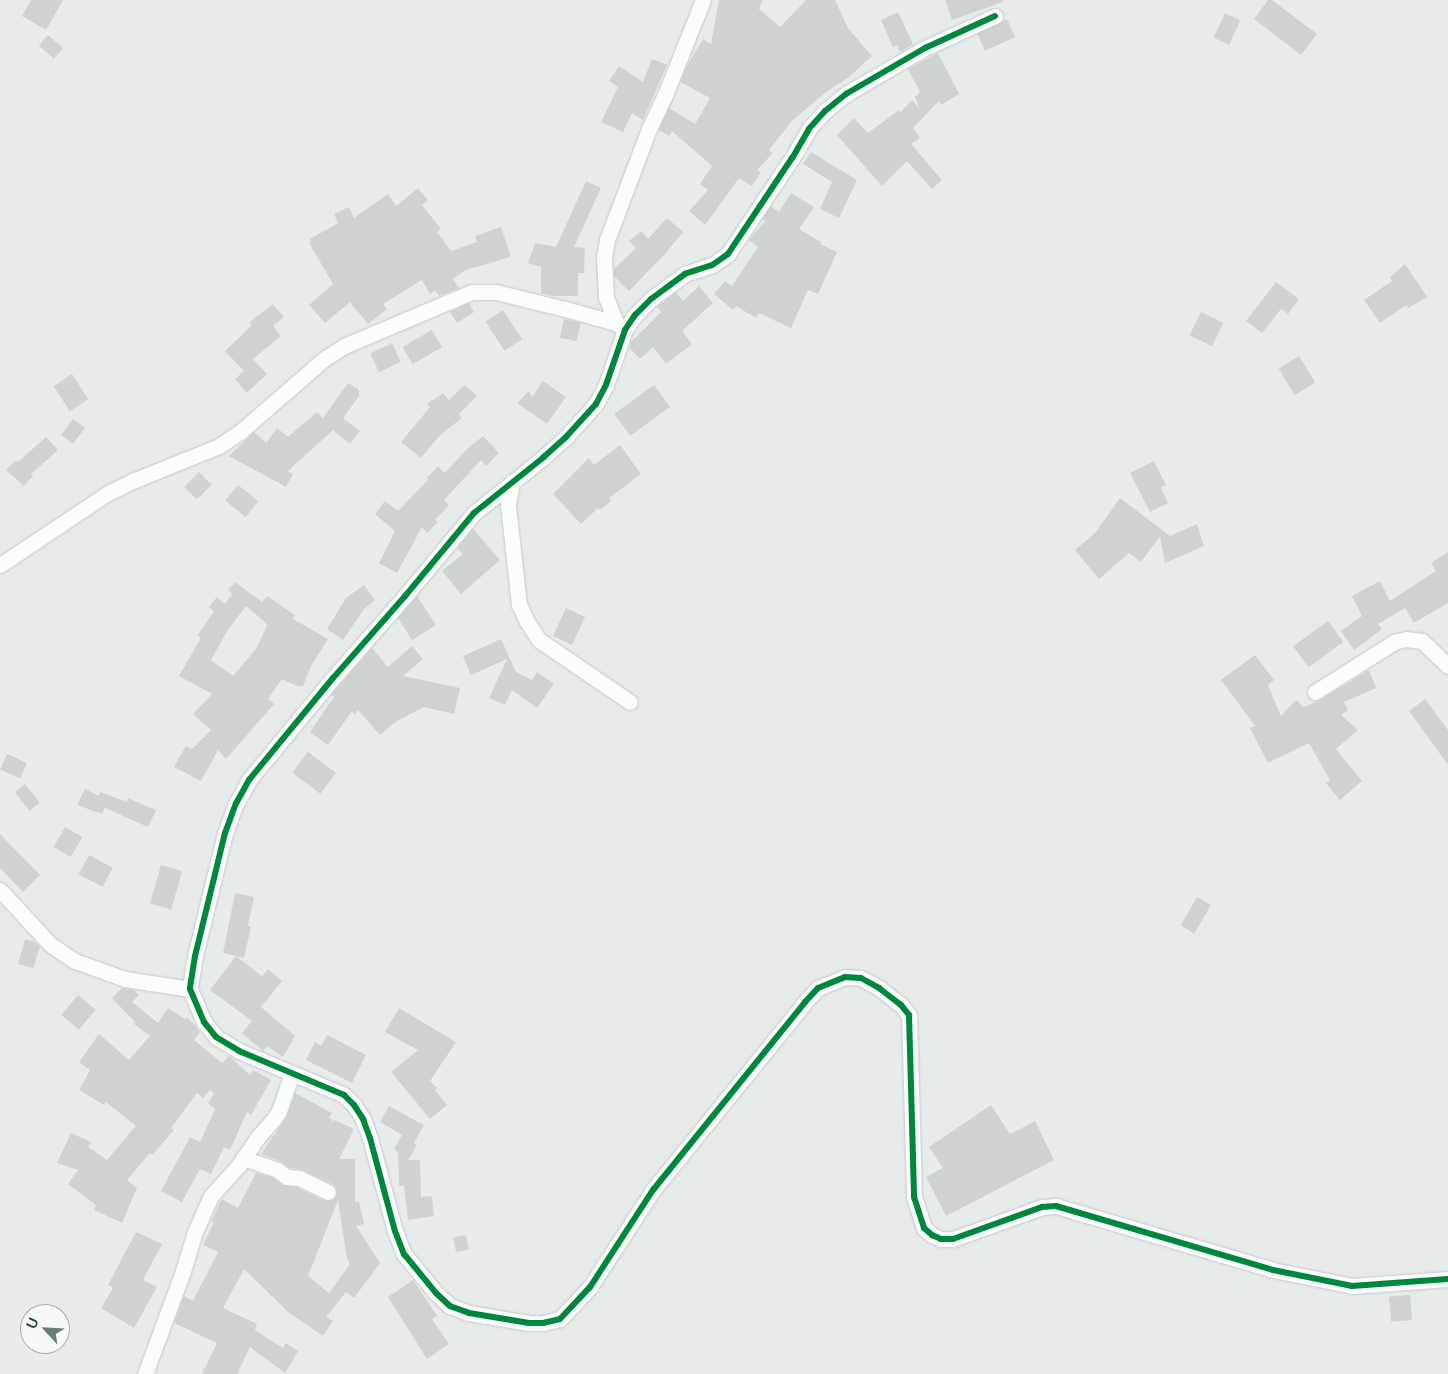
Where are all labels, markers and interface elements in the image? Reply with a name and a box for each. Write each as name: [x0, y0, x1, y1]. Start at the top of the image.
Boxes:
north arrow: [20, 1304, 70, 1354]
text: U: [22, 1315, 42, 1331]

